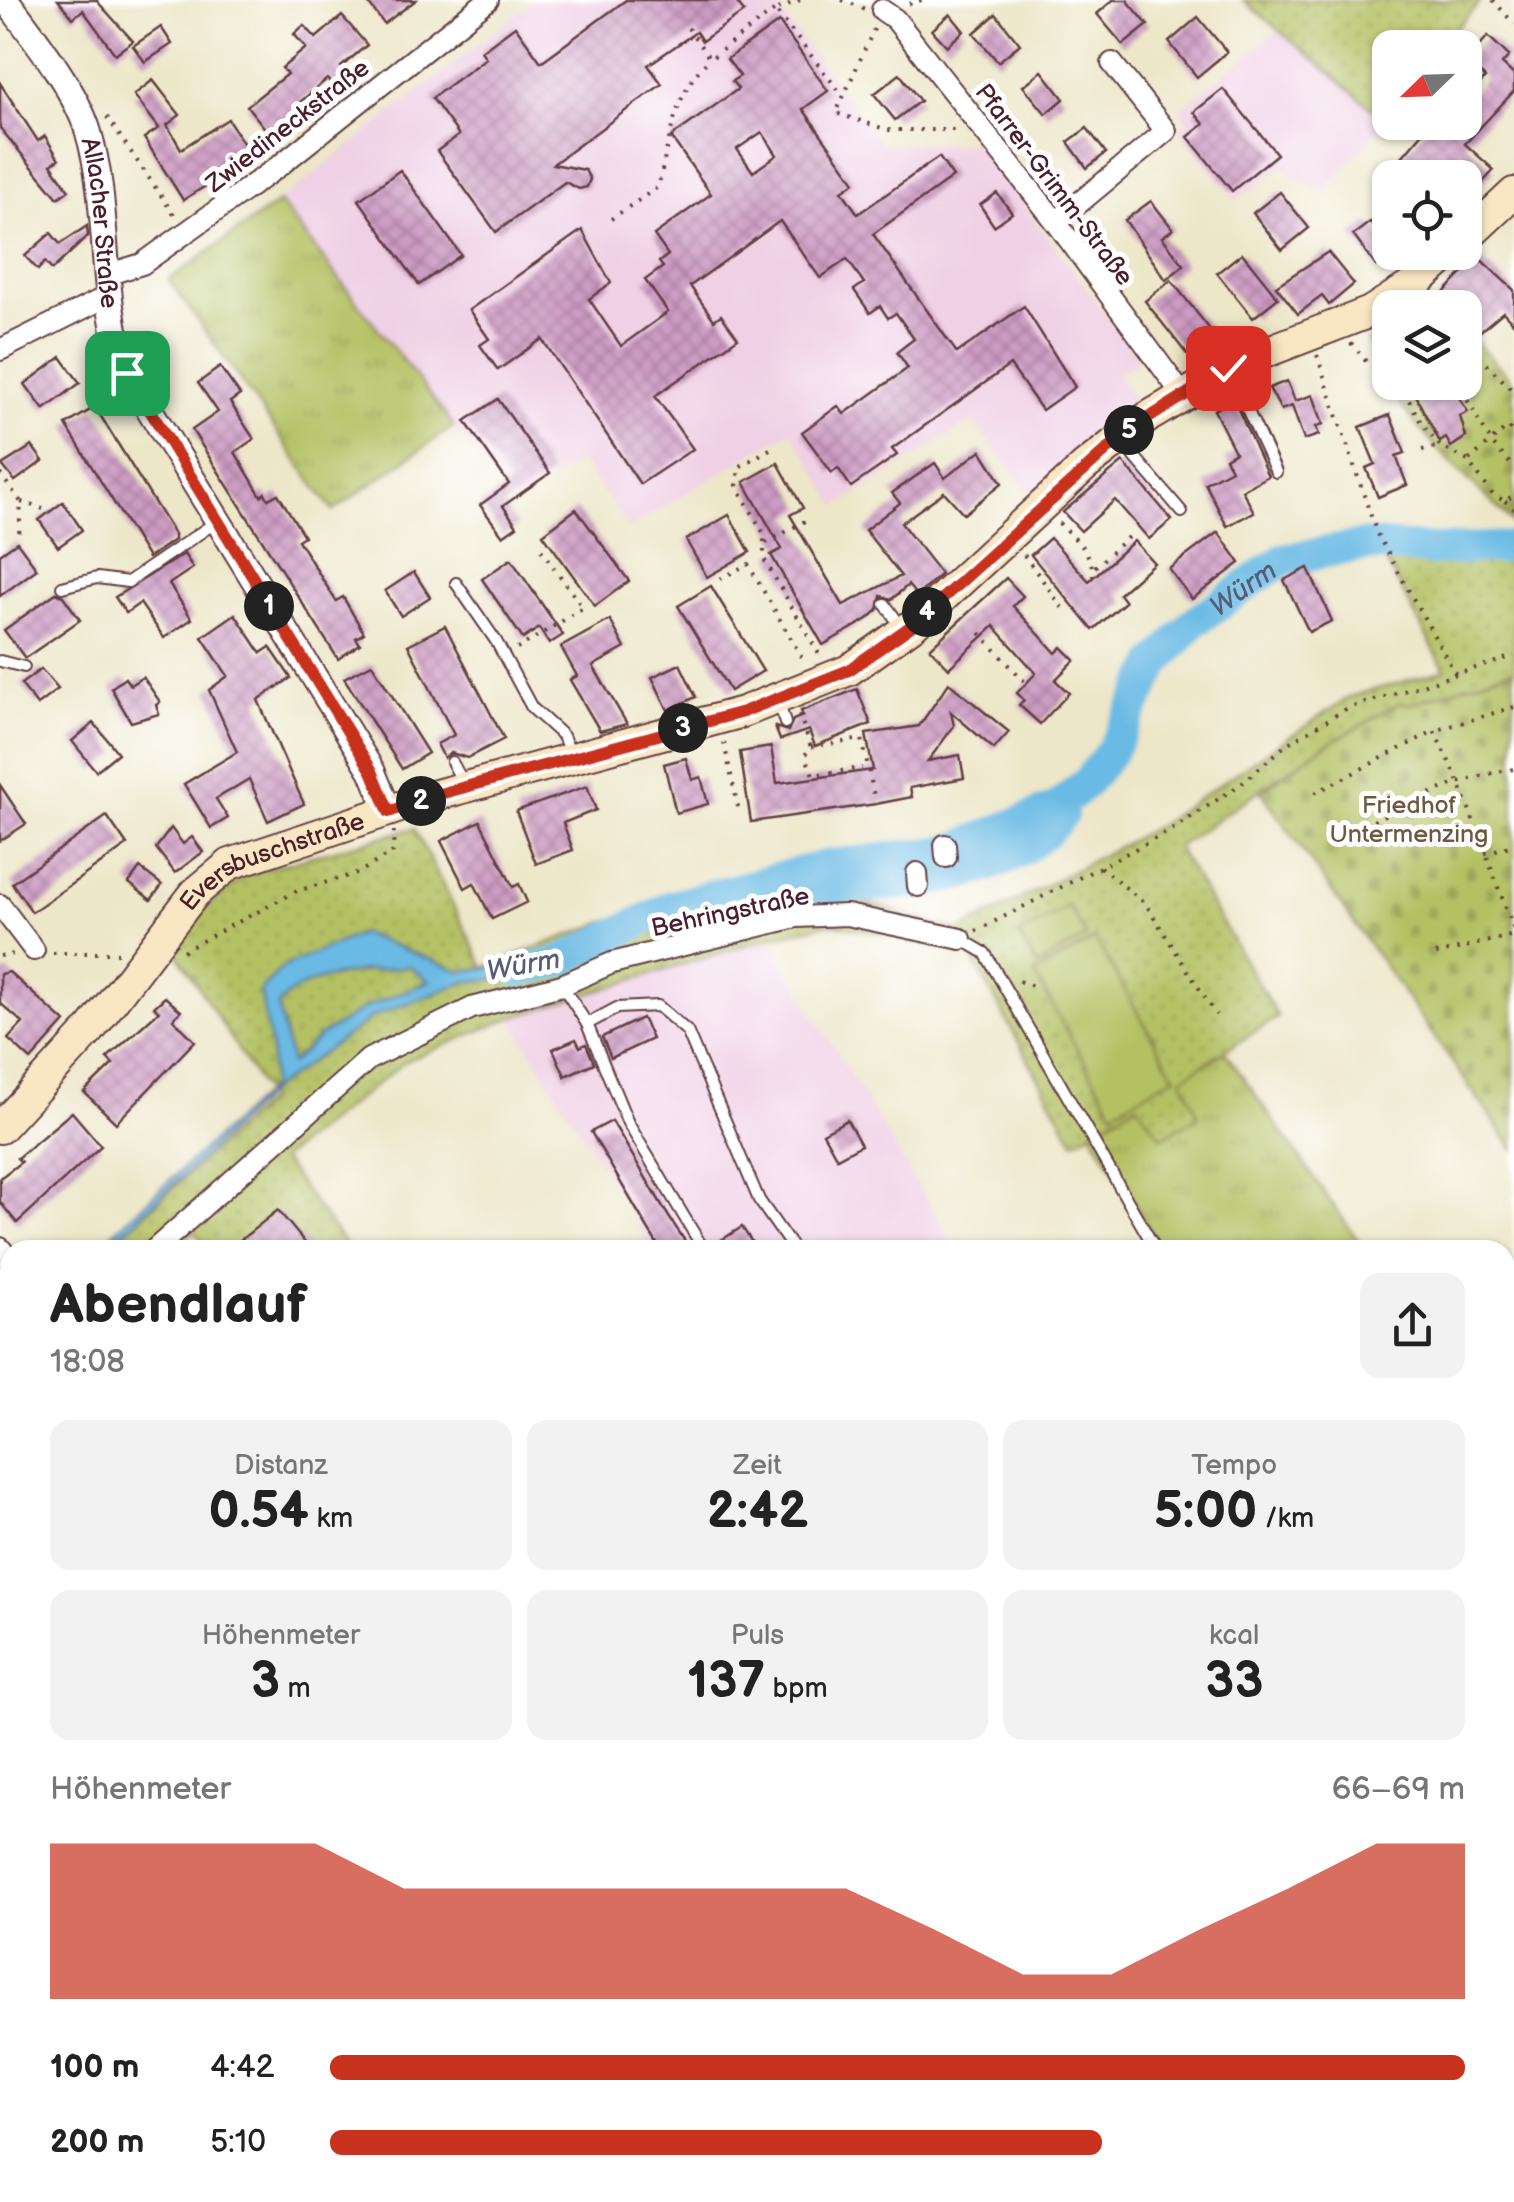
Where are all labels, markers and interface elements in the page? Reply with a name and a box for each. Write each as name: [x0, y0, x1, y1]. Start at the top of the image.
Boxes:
north arrow: [1372, 30, 1482, 140]
map controls: [1372, 30, 1482, 400]
street label: Zwiedineckstraße: [199, 53, 376, 200]
street label: Pfarrer-Grimm-Straße: [968, 78, 1140, 292]
street label: Allacher Straße: [73, 134, 125, 310]
button: locate: [1372, 160, 1482, 270]
button: layers: [1372, 290, 1482, 400]
pin: [1186, 326, 1271, 411]
pin: [85, 331, 170, 416]
icon: check: [1201, 341, 1256, 396]
icon: arrive: [100, 346, 155, 401]
pin: 5: [1104, 405, 1154, 455]
text: 5: [1121, 413, 1137, 446]
water label: Würm: [1204, 554, 1283, 624]
pin: 1: [244, 581, 294, 631]
pin: 4: [902, 587, 952, 637]
text: 1: [263, 589, 275, 622]
text: 4: [919, 595, 935, 628]
pin: 3: [658, 703, 708, 753]
text: 3: [675, 711, 691, 744]
pin: 2: [396, 776, 446, 826]
text: 2: [413, 784, 429, 817]
park label: Friedhof Untermenzing: [1329, 790, 1489, 850]
street label: Eversbuschstraße: [173, 806, 369, 917]
street label: Behringstraße: [649, 881, 812, 944]
water label: Würm: [484, 943, 563, 988]
text: Abendlauf: [50, 1272, 307, 1339]
button: share: [1360, 1273, 1465, 1378]
text: 18:08: [50, 1343, 125, 1382]
text: Distanz: [234, 1449, 328, 1482]
text: Zeit: [733, 1449, 782, 1482]
text: Tempo: [1191, 1449, 1277, 1482]
text: 0.54: [208, 1482, 309, 1542]
text: 2:42: [707, 1482, 808, 1542]
text: 5:00: [1154, 1482, 1257, 1542]
text: km: [309, 1502, 353, 1535]
text: /km: [1257, 1502, 1314, 1535]
text: Höhenmeter: [202, 1619, 360, 1652]
text: Puls: [731, 1619, 784, 1652]
text: kcal: [1209, 1619, 1259, 1652]
text: 3: [251, 1652, 280, 1712]
text: 137: [687, 1652, 765, 1712]
text: 33: [1205, 1652, 1263, 1712]
text: m: [280, 1672, 311, 1705]
text: bpm: [765, 1672, 828, 1705]
text: Höhenmeter: [50, 1770, 231, 1809]
text: 66–69 m: [1332, 1770, 1465, 1809]
text: 100 m: [50, 2048, 139, 2087]
text: 4:42: [210, 2048, 274, 2087]
text: 200 m: [50, 2123, 144, 2162]
text: 5:10: [210, 2123, 266, 2162]

